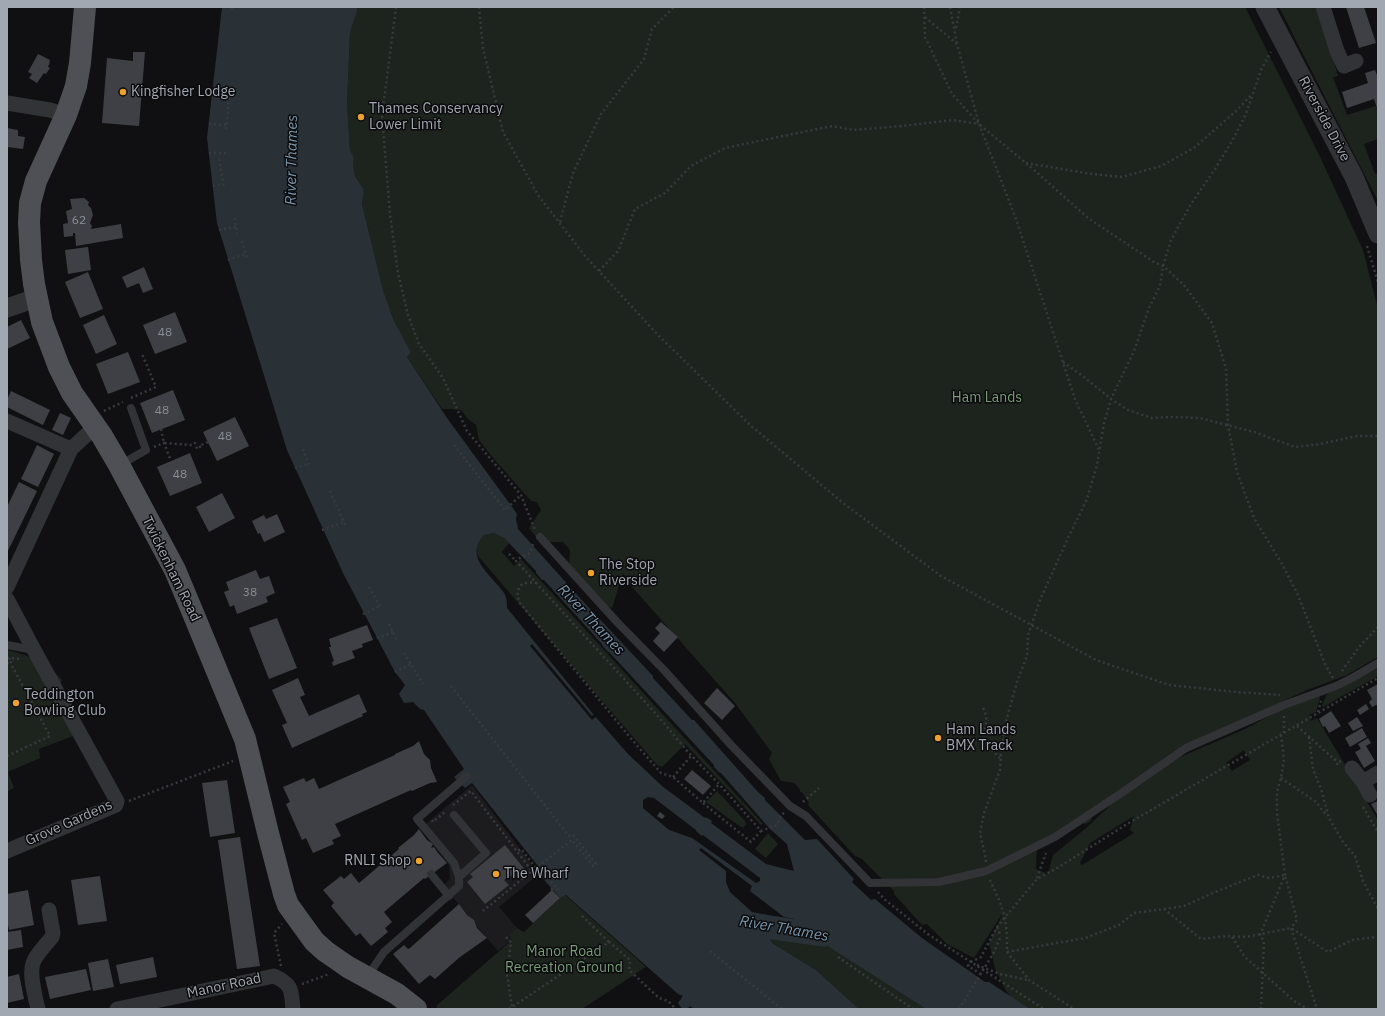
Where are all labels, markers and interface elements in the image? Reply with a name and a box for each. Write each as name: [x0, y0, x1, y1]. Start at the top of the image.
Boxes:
street label: Riverside Drive: [1295, 74, 1353, 164]
place label: Kingfisher Lodge: [131, 84, 235, 100]
marker: Kingfisher Lodge: [118, 87, 128, 97]
place label: Thames Conservancy Lower Limit: [369, 101, 503, 134]
marker: Thames Conservancy Lower Limit: [356, 112, 366, 122]
water label: River Thames: [282, 115, 302, 205]
house number: 62: [72, 214, 86, 228]
house number: 48: [158, 326, 172, 340]
park label: Ham Lands: [952, 390, 1022, 406]
house number: 48: [155, 404, 169, 418]
house number: 48: [218, 430, 232, 444]
house number: 48: [173, 468, 187, 482]
street label: Twickenham Road: [138, 514, 204, 624]
place label: The Stop Riverside: [599, 557, 657, 590]
marker: The Stop Riverside: [586, 568, 596, 578]
water label: River Thames: [554, 581, 628, 659]
house number: 38: [243, 586, 257, 600]
place label: Teddington Bowling Club: [24, 687, 106, 720]
marker: Teddington Bowling Club: [11, 698, 21, 708]
place label: Ham Lands BMX Track: [946, 722, 1016, 754]
marker: Ham Lands BMX Track: [933, 733, 943, 743]
street label: Grove Gardens: [23, 796, 115, 850]
place label: RNLI Shop: [344, 853, 411, 869]
marker: RNLI Shop: [414, 856, 424, 866]
place label: The Wharf: [504, 866, 569, 882]
marker: The Wharf: [491, 869, 501, 879]
water label: River Thames: [738, 912, 830, 946]
park label: Manor Road Recreation Ground: [505, 944, 623, 976]
street label: Manor Road: [185, 970, 263, 1002]

